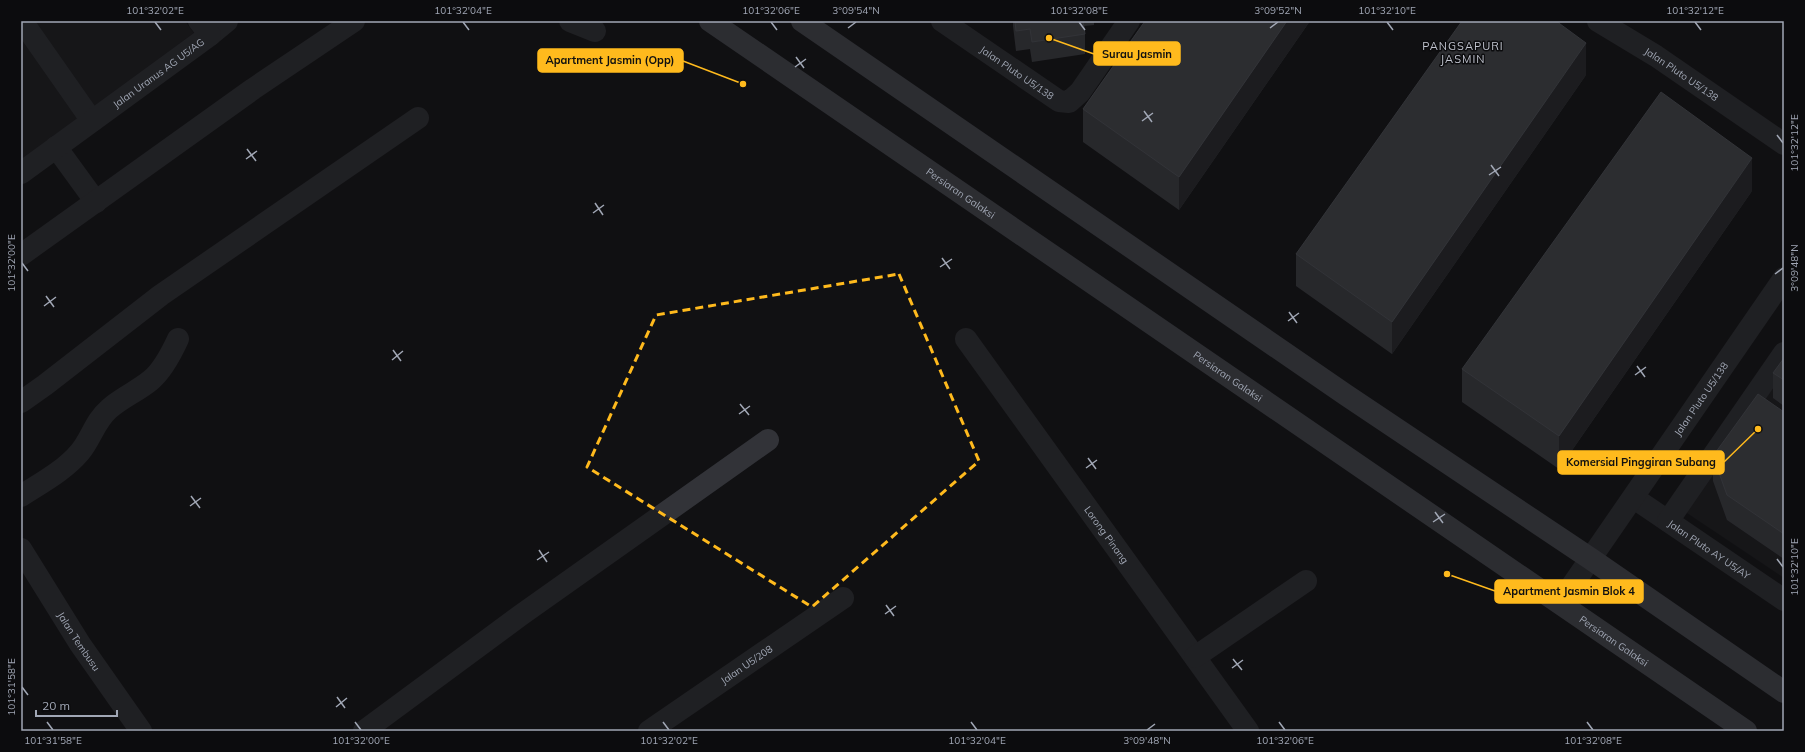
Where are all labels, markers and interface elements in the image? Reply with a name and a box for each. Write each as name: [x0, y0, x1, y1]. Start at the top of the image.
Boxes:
text: 101°32'02"E: [126, 4, 184, 17]
text: 101°32'04"E: [434, 4, 492, 17]
text: 101°32'06"E: [742, 4, 800, 17]
text: 3°09'54"N: [832, 4, 880, 17]
text: 101°32'08"E: [1050, 4, 1108, 17]
text: 3°09'52"N: [1254, 4, 1302, 17]
text: 101°32'10"E: [1358, 4, 1416, 17]
text: 101°32'12"E: [1666, 4, 1724, 17]
street label: Jalan Uranus AG U5/AG: [110, 35, 207, 111]
district label: PANGSAPURI JASMIN: [1422, 39, 1504, 66]
callout: Surau Jasmin: [1094, 42, 1180, 65]
street label: Jalan Pluto U5/138: [977, 43, 1056, 103]
street label: Jalan Pluto U5/138: [1642, 45, 1721, 104]
text: Surau Jasmin: [1102, 47, 1172, 61]
callout: Apartment Jasmin (Opp): [538, 49, 683, 72]
text: Apartment Jasmin (Opp): [545, 53, 675, 67]
text: 101°32'12"E: [1788, 114, 1801, 172]
street label: Persiaran Galaksi: [923, 165, 998, 222]
text: 101°32'00"E: [5, 234, 18, 292]
text: 3°09'48"N: [1788, 244, 1801, 292]
street label: Persiaran Galaksi: [1191, 348, 1265, 405]
street label: Jalan Pluto U5/138: [1671, 360, 1731, 439]
callout: Komersial Pinggiran Subang: [1558, 451, 1724, 474]
text: Komersial Pinggiran Subang: [1566, 455, 1716, 469]
street label: Lorong Pinang: [1081, 504, 1131, 566]
street label: Jalan Pluto AY U5/AY: [1665, 517, 1753, 583]
text: 101°32'10"E: [1788, 538, 1801, 596]
callout: Apartment Jasmin Blok 4: [1495, 580, 1643, 603]
text: Apartment Jasmin Blok 4: [1503, 584, 1635, 598]
street label: Jalan Tembusu: [55, 609, 103, 674]
street label: Persiaran Galaksi: [1577, 613, 1651, 669]
street label: Jalan U5/208: [718, 642, 775, 687]
text: 101°31'58"E: [5, 658, 18, 716]
scale bar: [36, 692, 117, 718]
text: 20 m: [42, 698, 70, 713]
text: 101°31'58"E: [24, 734, 82, 747]
text: 101°32'00"E: [332, 734, 390, 747]
text: 101°32'02"E: [640, 734, 698, 747]
text: 101°32'04"E: [948, 734, 1006, 747]
text: 3°09'48"N: [1123, 734, 1171, 747]
text: 101°32'06"E: [1256, 734, 1314, 747]
text: 101°32'08"E: [1564, 734, 1622, 747]

